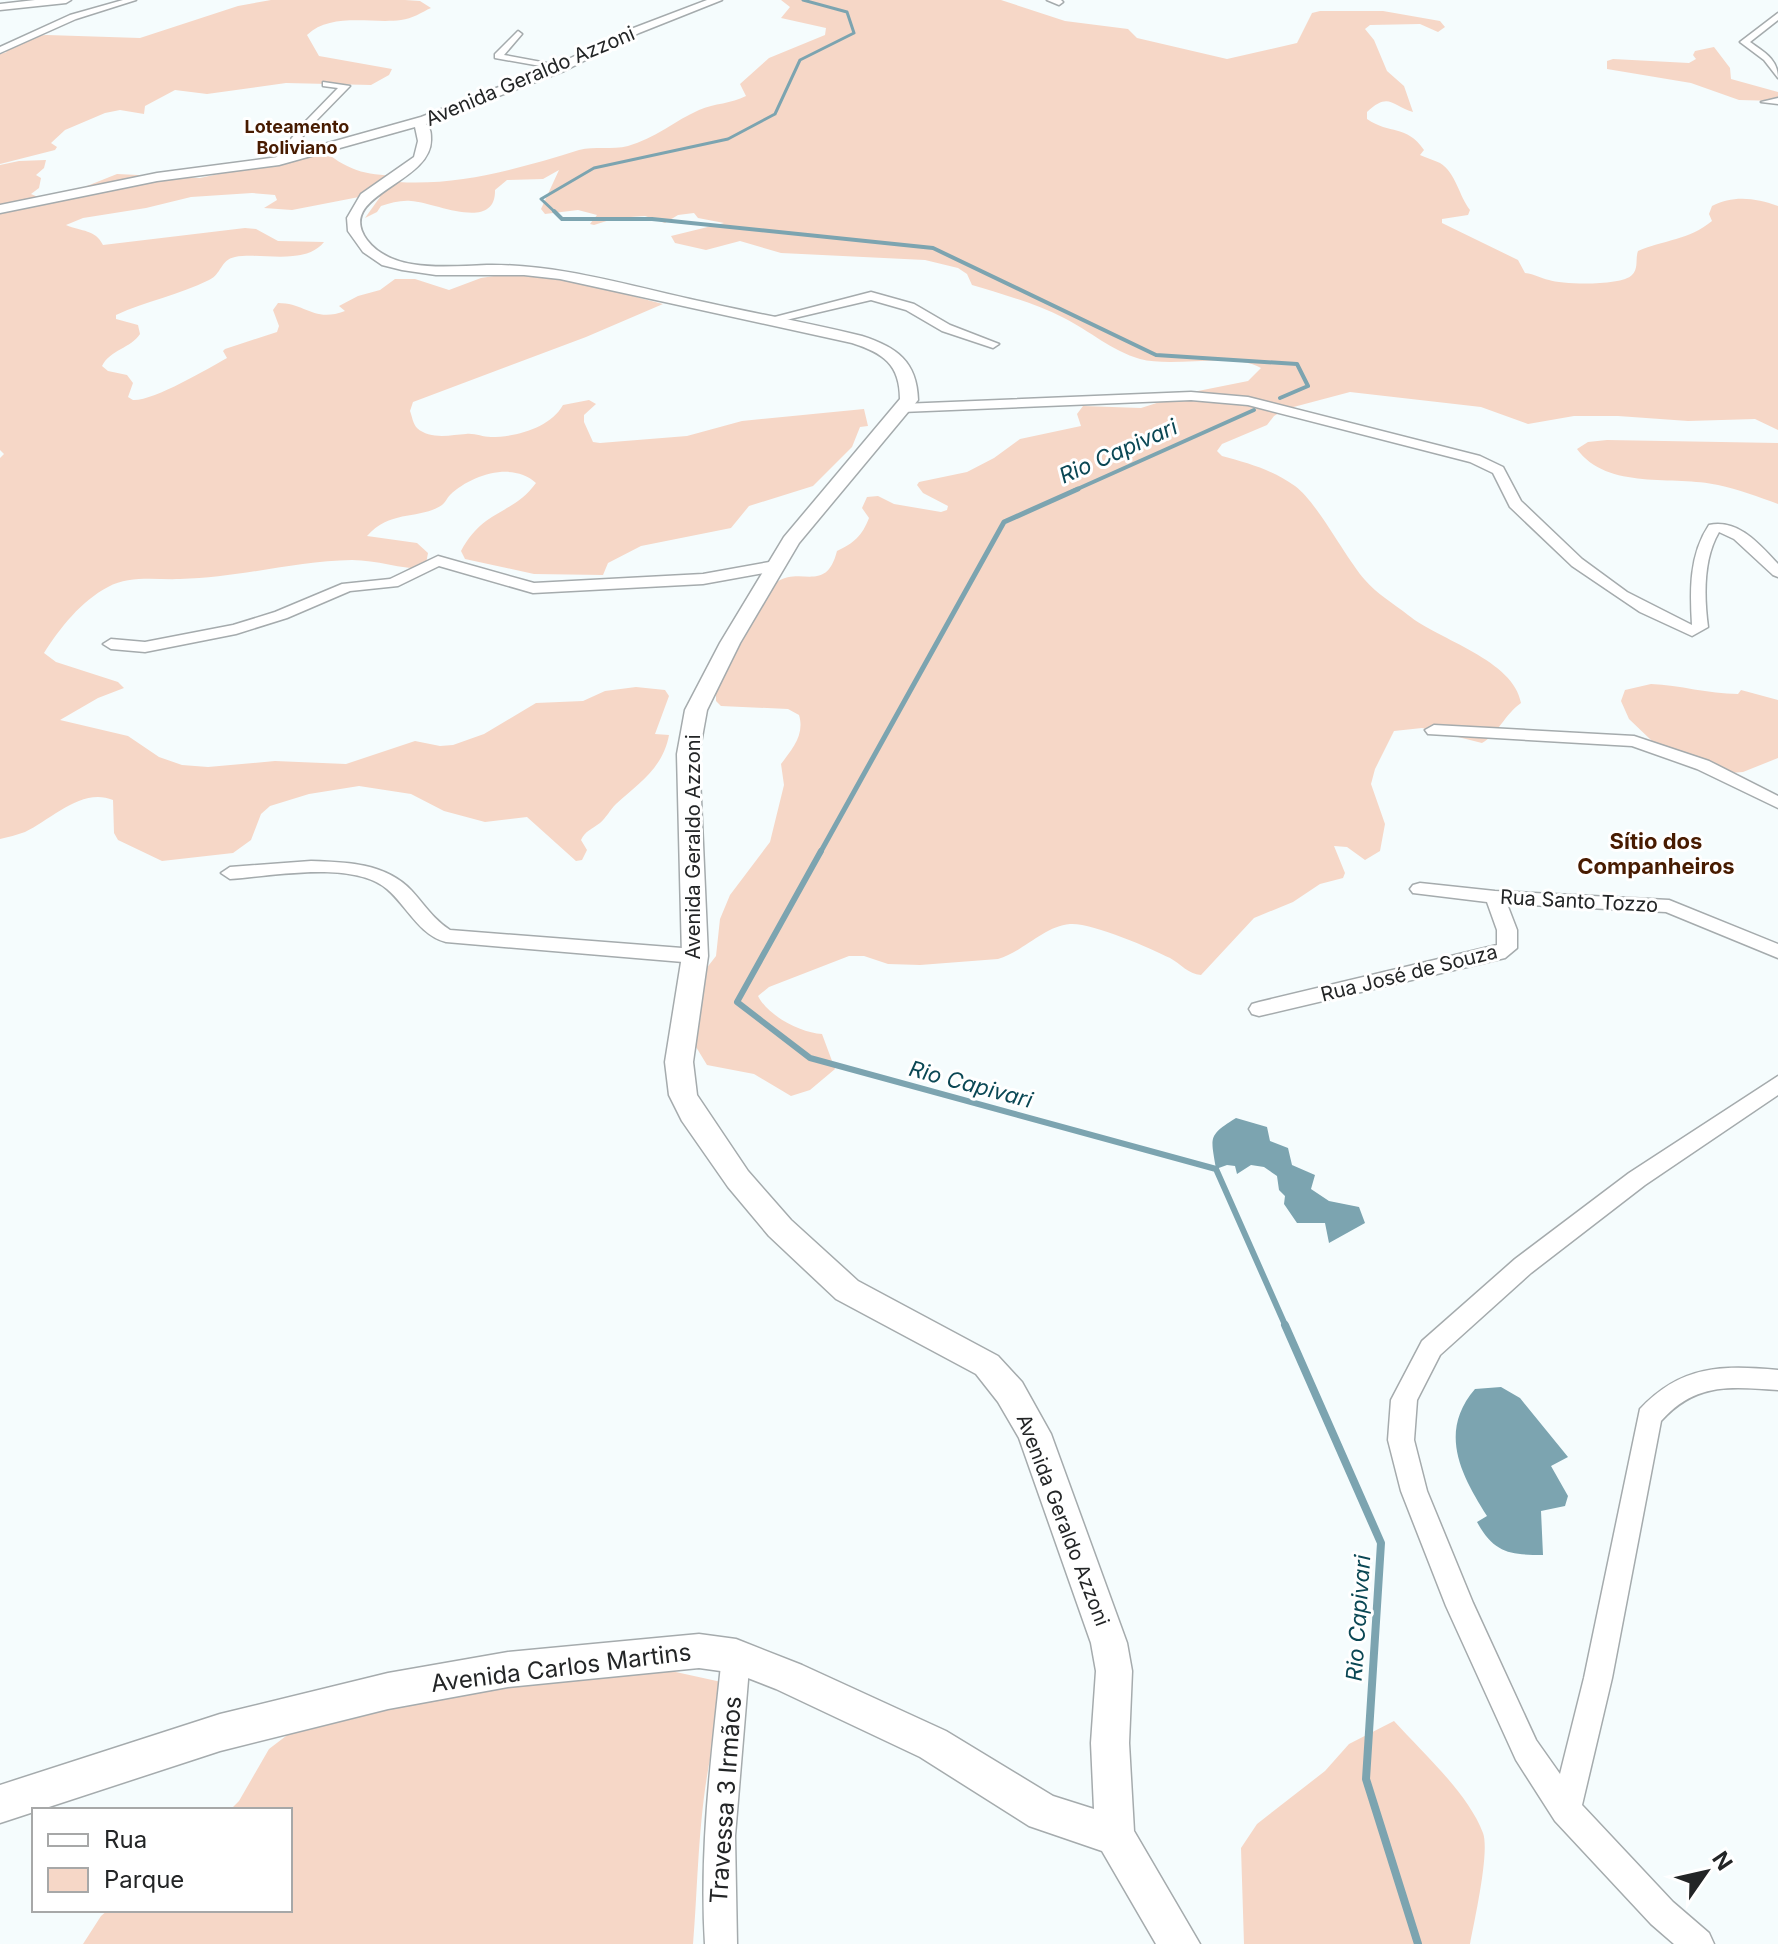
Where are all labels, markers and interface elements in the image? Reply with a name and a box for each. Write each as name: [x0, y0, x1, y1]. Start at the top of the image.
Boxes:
street label: Avenida Geraldo Azzoni: [422, 21, 638, 131]
district label: Loteamento Boliviano: [245, 116, 349, 158]
water label: Rio Capivari: [1055, 413, 1182, 489]
street label: Avenida Geraldo Azzoni: [681, 734, 705, 960]
district label: Sítio dos Companheiros: [1577, 828, 1735, 879]
street label: Rua Santo Tozzo: [1499, 885, 1659, 917]
street label: Rua José de Souza: [1318, 939, 1500, 1007]
water label: Rio Capivari: [906, 1055, 1036, 1113]
street label: Avenida Geraldo Azzoni: [1011, 1411, 1115, 1629]
water label: Rio Capivari: [1341, 1553, 1375, 1682]
street label: Avenida Carlos Martins: [429, 1637, 693, 1698]
street label: Travessa 3 Irmãos: [704, 1695, 747, 1905]
legend: [32, 1808, 292, 1912]
text: Rua: [104, 1825, 147, 1854]
north arrow: [1666, 1832, 1746, 1912]
text: N: [1707, 1847, 1738, 1875]
text: Parque: [104, 1865, 184, 1894]

